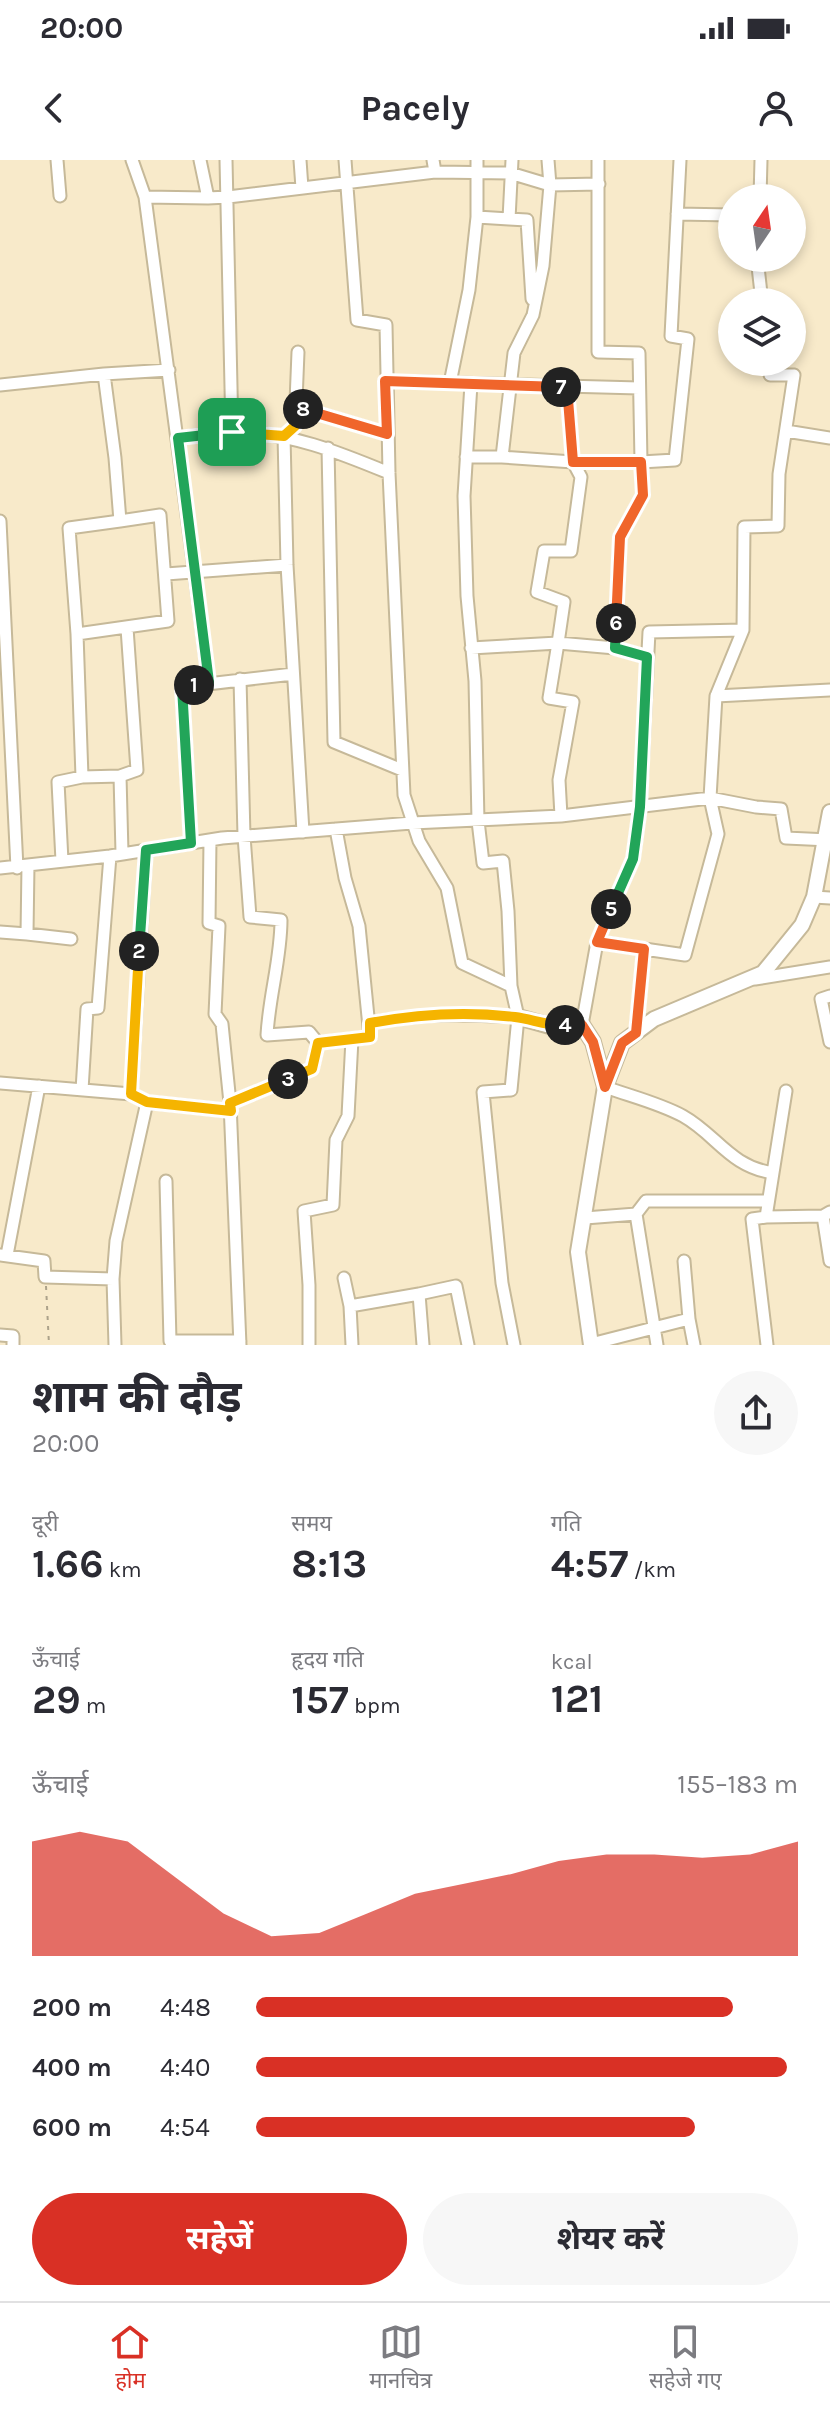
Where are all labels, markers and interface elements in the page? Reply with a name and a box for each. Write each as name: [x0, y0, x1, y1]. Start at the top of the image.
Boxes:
text: 20:00: [40, 10, 123, 46]
icon: back: [32, 86, 76, 130]
icon: person: [754, 86, 798, 130]
text: Pacely: [360, 87, 470, 129]
north arrow: [718, 184, 806, 272]
map controls: [718, 184, 806, 376]
button: layers: [718, 288, 806, 376]
pin: 7: [541, 367, 581, 407]
text: 7: [556, 374, 566, 400]
pin: 8: [283, 389, 323, 429]
text: 8: [296, 396, 310, 422]
pin: [198, 398, 266, 466]
icon: arrive: [210, 410, 254, 454]
pin: 6: [596, 603, 636, 643]
text: 6: [609, 610, 623, 636]
pin: 1: [174, 665, 214, 705]
text: 1: [190, 672, 198, 698]
pin: 5: [591, 889, 631, 929]
text: 5: [605, 896, 617, 922]
pin: 2: [119, 931, 159, 971]
text: 2: [132, 938, 146, 964]
pin: 4: [545, 1005, 585, 1045]
text: 4: [558, 1012, 572, 1038]
pin: 3: [268, 1059, 308, 1099]
text: 3: [281, 1066, 295, 1092]
button: share: [714, 1371, 798, 1455]
text: शाम की दौड़: [32, 1372, 241, 1423]
text: 20:00: [32, 1428, 99, 1459]
text: दूरी: [32, 1511, 58, 1537]
text: समय: [291, 1511, 332, 1537]
text: गति: [551, 1511, 581, 1537]
text: 1.66: [32, 1540, 103, 1587]
text: 8:13: [291, 1540, 367, 1587]
text: 4:57: [551, 1540, 628, 1587]
text: km: [103, 1557, 142, 1583]
text: /km: [628, 1557, 676, 1583]
text: ऊँचाई: [32, 1647, 80, 1673]
text: हृदय गति: [291, 1647, 364, 1673]
text: kcal: [551, 1649, 593, 1675]
text: 121: [551, 1675, 603, 1722]
text: 29: [32, 1676, 81, 1723]
text: 157: [291, 1676, 349, 1723]
text: m: [81, 1693, 106, 1719]
text: bpm: [349, 1693, 400, 1719]
text: ऊँचाई: [32, 1769, 88, 1800]
text: 155–183 m: [677, 1769, 798, 1800]
text: 200 m: [32, 1992, 112, 2023]
text: 4:48: [160, 1992, 211, 2023]
text: 400 m: [32, 2052, 112, 2083]
text: 4:40: [160, 2052, 210, 2083]
text: 600 m: [32, 2112, 112, 2143]
text: 4:54: [160, 2112, 210, 2143]
button: सहेजें: [32, 2193, 407, 2285]
button: शेयर करें: [423, 2193, 798, 2285]
tab: होम: [108, 2320, 152, 2397]
tab: मानचित्र: [369, 2320, 432, 2397]
tab: सहेजे गए: [649, 2320, 722, 2397]

